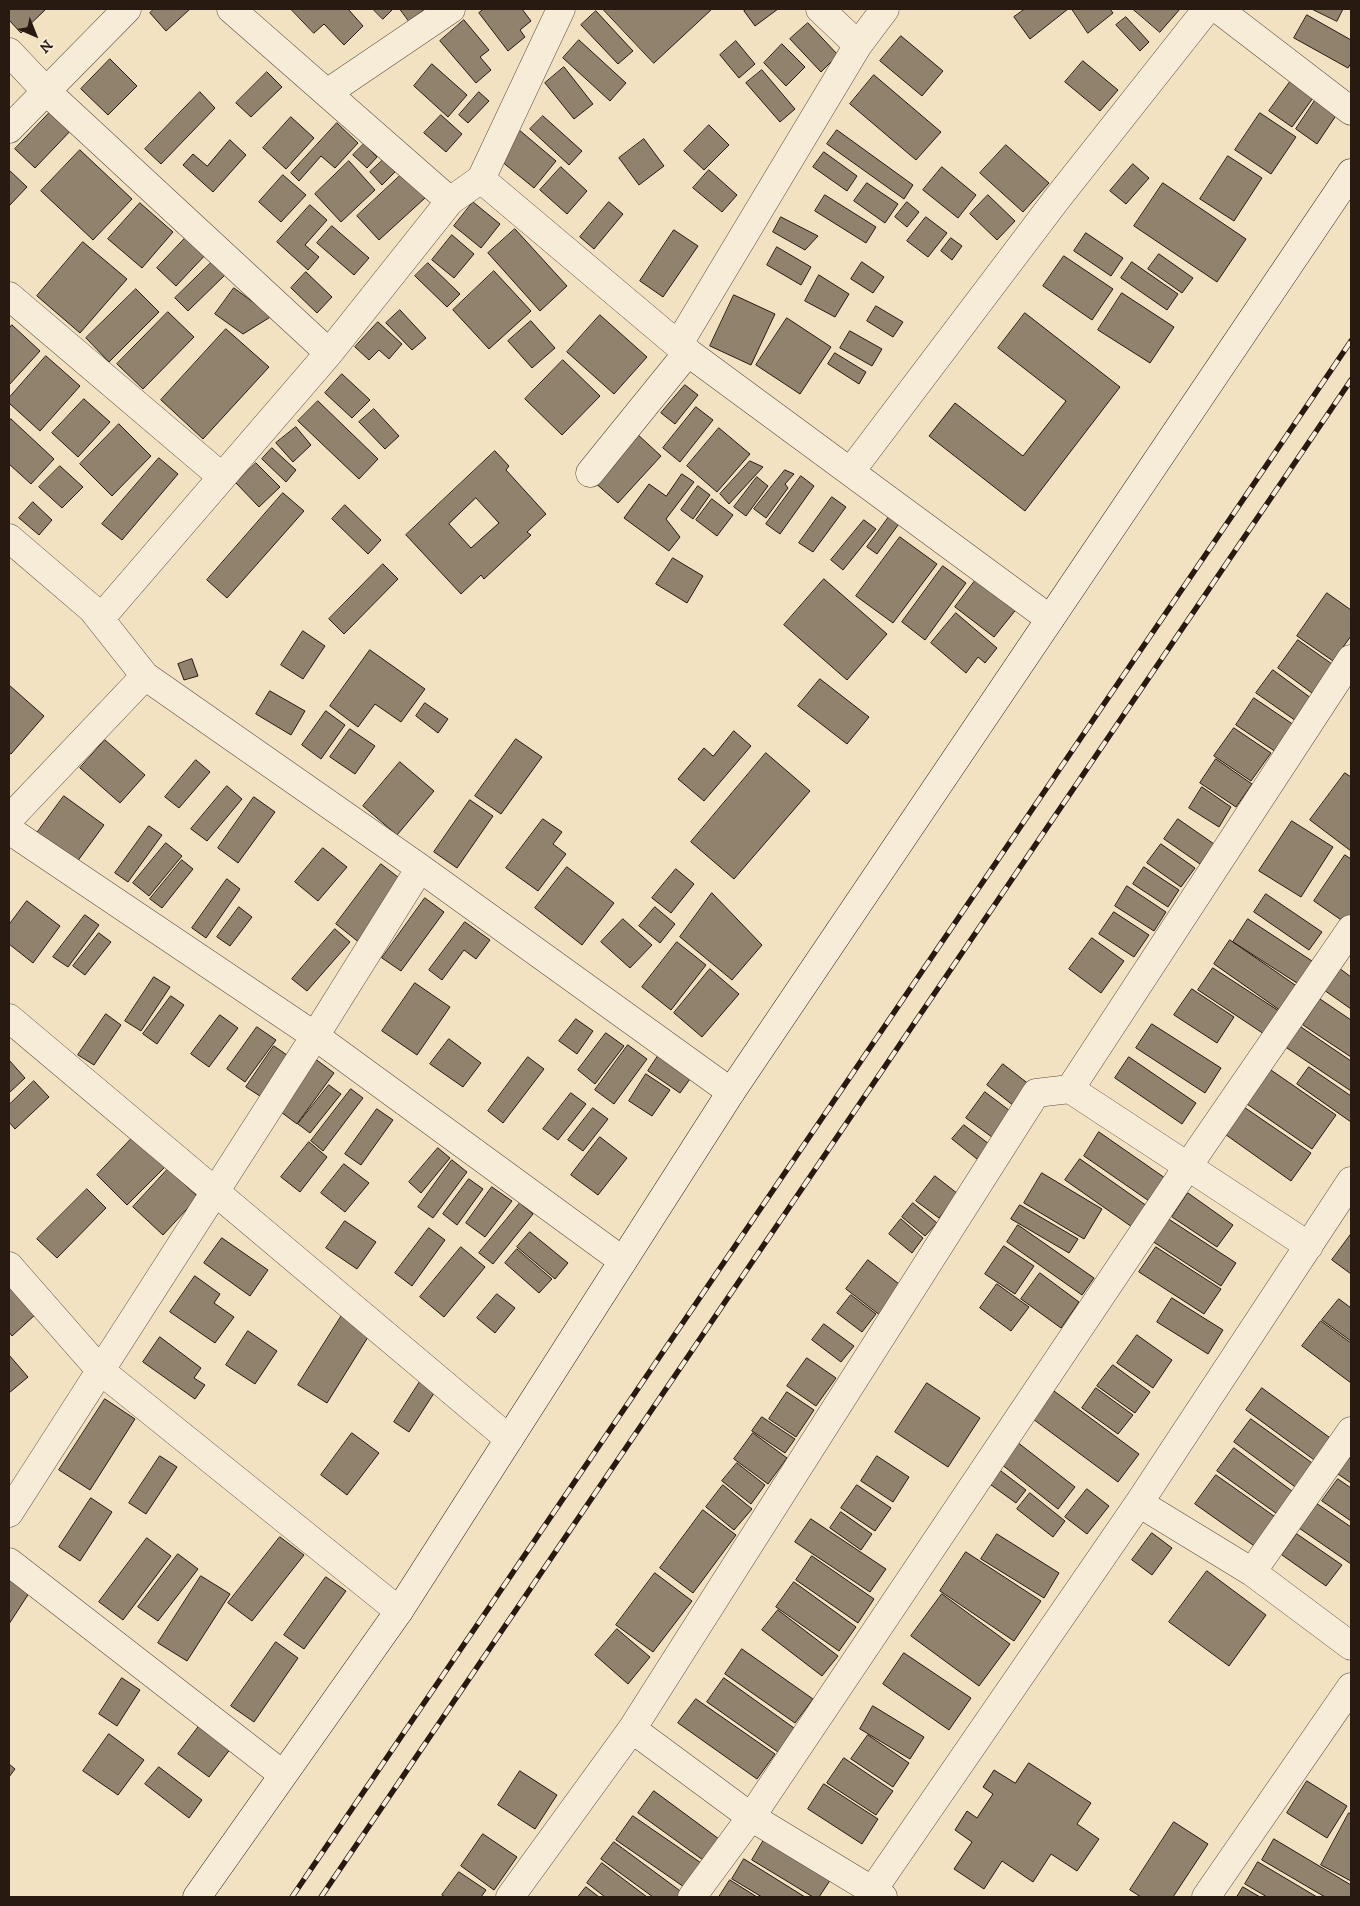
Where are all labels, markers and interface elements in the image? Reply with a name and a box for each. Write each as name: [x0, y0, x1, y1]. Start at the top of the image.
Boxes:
north arrow: [10, 10, 60, 60]
text: N: [35, 35, 56, 56]

